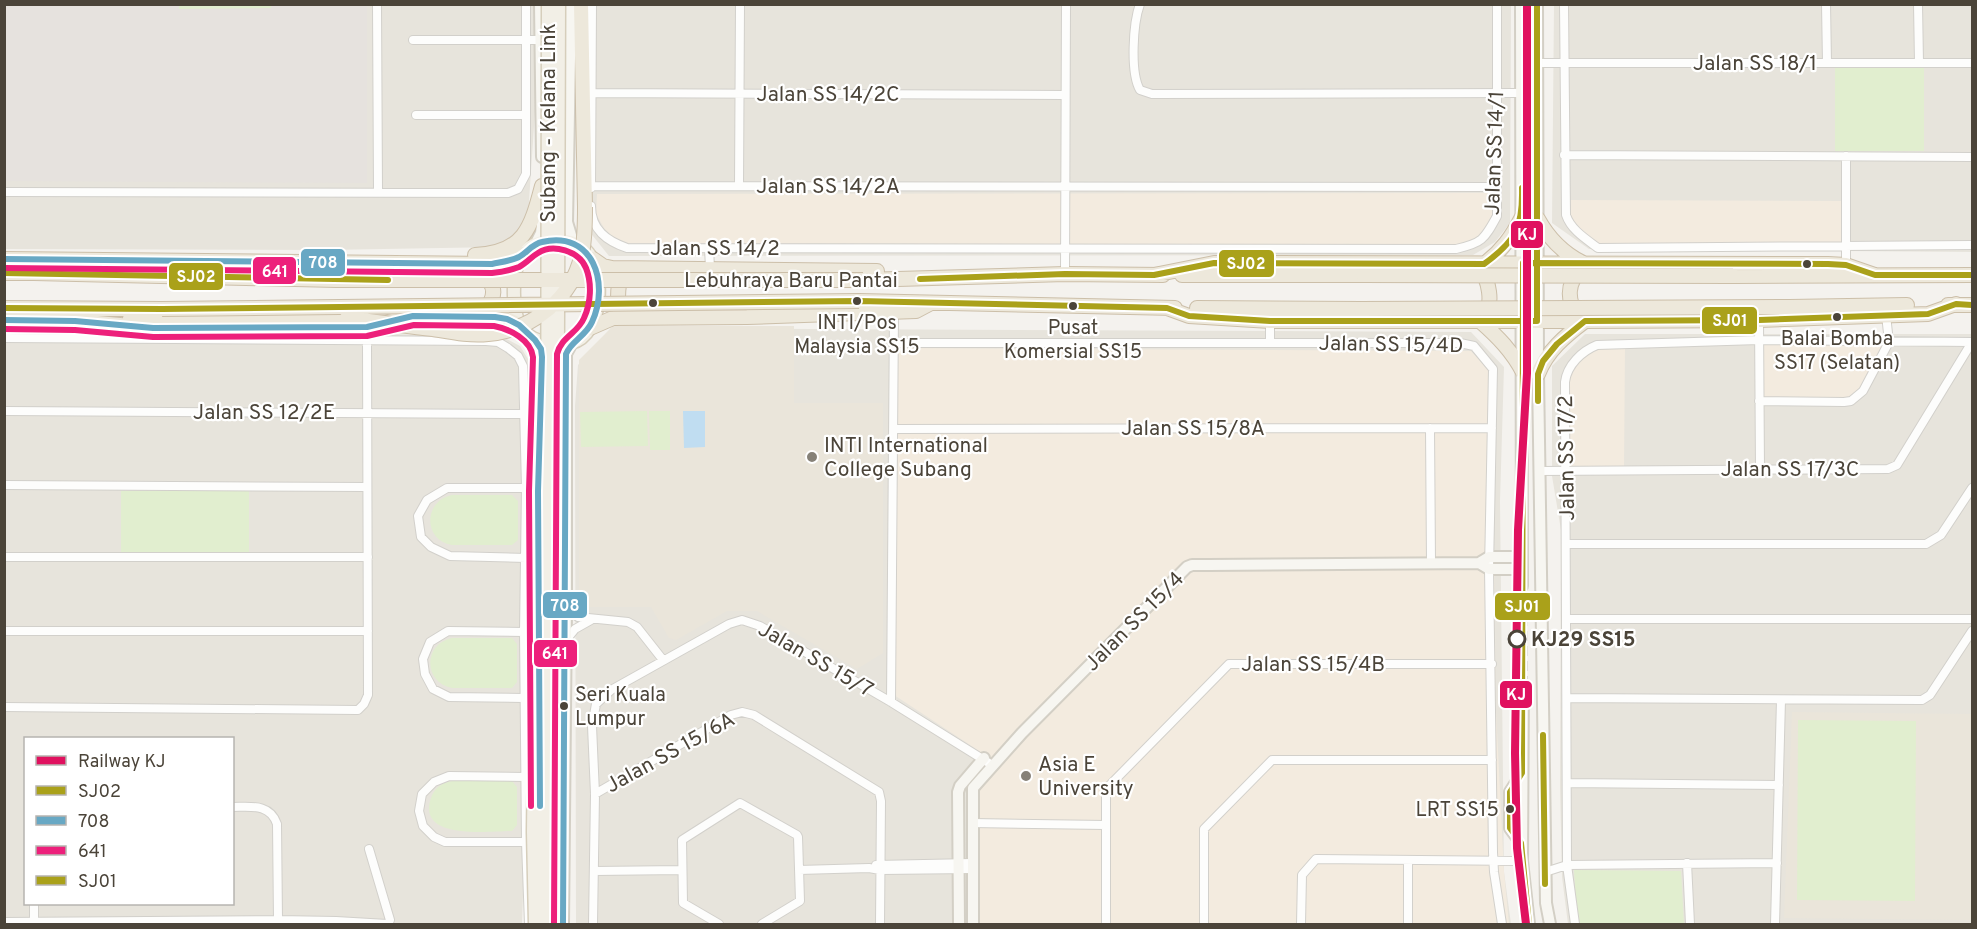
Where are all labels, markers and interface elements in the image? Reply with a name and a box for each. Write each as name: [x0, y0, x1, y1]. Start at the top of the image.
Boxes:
street label: Subang - Kelana Link: [536, 23, 563, 223]
street label: Jalan SS 18/1: [1693, 51, 1817, 78]
street label: Jalan SS 14/2C: [756, 82, 900, 109]
street label: Jalan SS 14/1: [1480, 90, 1511, 216]
street label: Jalan SS 14/2A: [756, 174, 900, 201]
line badge: KJ: [1510, 220, 1544, 249]
text: KJ: [1517, 226, 1537, 246]
street label: Jalan SS 14/2: [650, 236, 780, 263]
line badge: 708: [300, 248, 346, 277]
line badge: SJ02: [1218, 249, 1275, 278]
text: 708: [308, 254, 338, 274]
text: SJ02: [1227, 255, 1265, 275]
line badge: 641: [252, 256, 297, 285]
unlabelled marker: [1801, 258, 1813, 270]
line badge: SJ02: [168, 262, 224, 291]
text: 641: [262, 263, 288, 283]
text: SJ02: [177, 268, 215, 288]
street label: Lebuhraya Baru Pantai: [684, 268, 898, 295]
marker: INTI/Pos Malaysia SS15: [851, 295, 863, 307]
unlabelled marker: [647, 297, 659, 309]
marker: Pusat Komersial SS15: [1067, 300, 1079, 312]
line badge: SJ01: [1701, 306, 1758, 335]
place label: INTI/Pos Malaysia SS15: [794, 311, 920, 361]
marker: Balai Bomba SS17 (Selatan): [1831, 311, 1843, 323]
text: SJ01: [1712, 312, 1748, 332]
place label: Pusat Komersial SS15: [1004, 316, 1142, 366]
place label: Balai Bomba SS17 (Selatan): [1774, 327, 1900, 377]
street label: Jalan SS 15/4D: [1318, 331, 1464, 360]
street label: Jalan SS 17/2: [1553, 395, 1582, 521]
street label: Jalan SS 12/2E: [193, 400, 335, 427]
street label: Jalan SS 15/8A: [1121, 416, 1265, 443]
place label: INTI International College Subang: [824, 433, 988, 484]
marker: INTI International College Subang: [805, 450, 819, 464]
street label: Jalan SS 17/3C: [1721, 457, 1859, 484]
street label: Jalan SS 15/4: [1079, 566, 1191, 678]
line badge: 708: [542, 591, 588, 619]
line badge: SJ01: [1494, 592, 1551, 621]
text: 708: [550, 597, 580, 617]
text: SJ01: [1504, 598, 1540, 618]
street label: Jalan SS 15/7: [753, 616, 878, 704]
place label: KJ29 SS15: [1531, 627, 1636, 654]
marker: KJ29 SS15: [1508, 630, 1526, 648]
line badge: 641: [533, 639, 578, 668]
text: 641: [542, 645, 568, 665]
street label: Jalan SS 15/4B: [1241, 652, 1385, 679]
line badge: KJ: [1499, 680, 1533, 709]
place label: Seri Kuala Lumpur: [575, 683, 666, 733]
text: KJ: [1506, 686, 1526, 706]
marker: Seri Kuala Lumpur: [558, 700, 570, 712]
street label: Jalan SS 15/6A: [601, 707, 740, 800]
legend: [24, 737, 234, 905]
text: Railway KJ: [78, 751, 166, 774]
place label: Asia E University: [1038, 752, 1134, 803]
marker: Asia E University: [1019, 769, 1033, 783]
text: SJ02: [78, 781, 121, 804]
place label: LRT SS15: [1416, 798, 1499, 824]
marker: LRT SS15: [1504, 803, 1516, 815]
text: 708: [78, 811, 109, 834]
text: 641: [78, 841, 107, 864]
text: SJ01: [78, 871, 117, 894]

